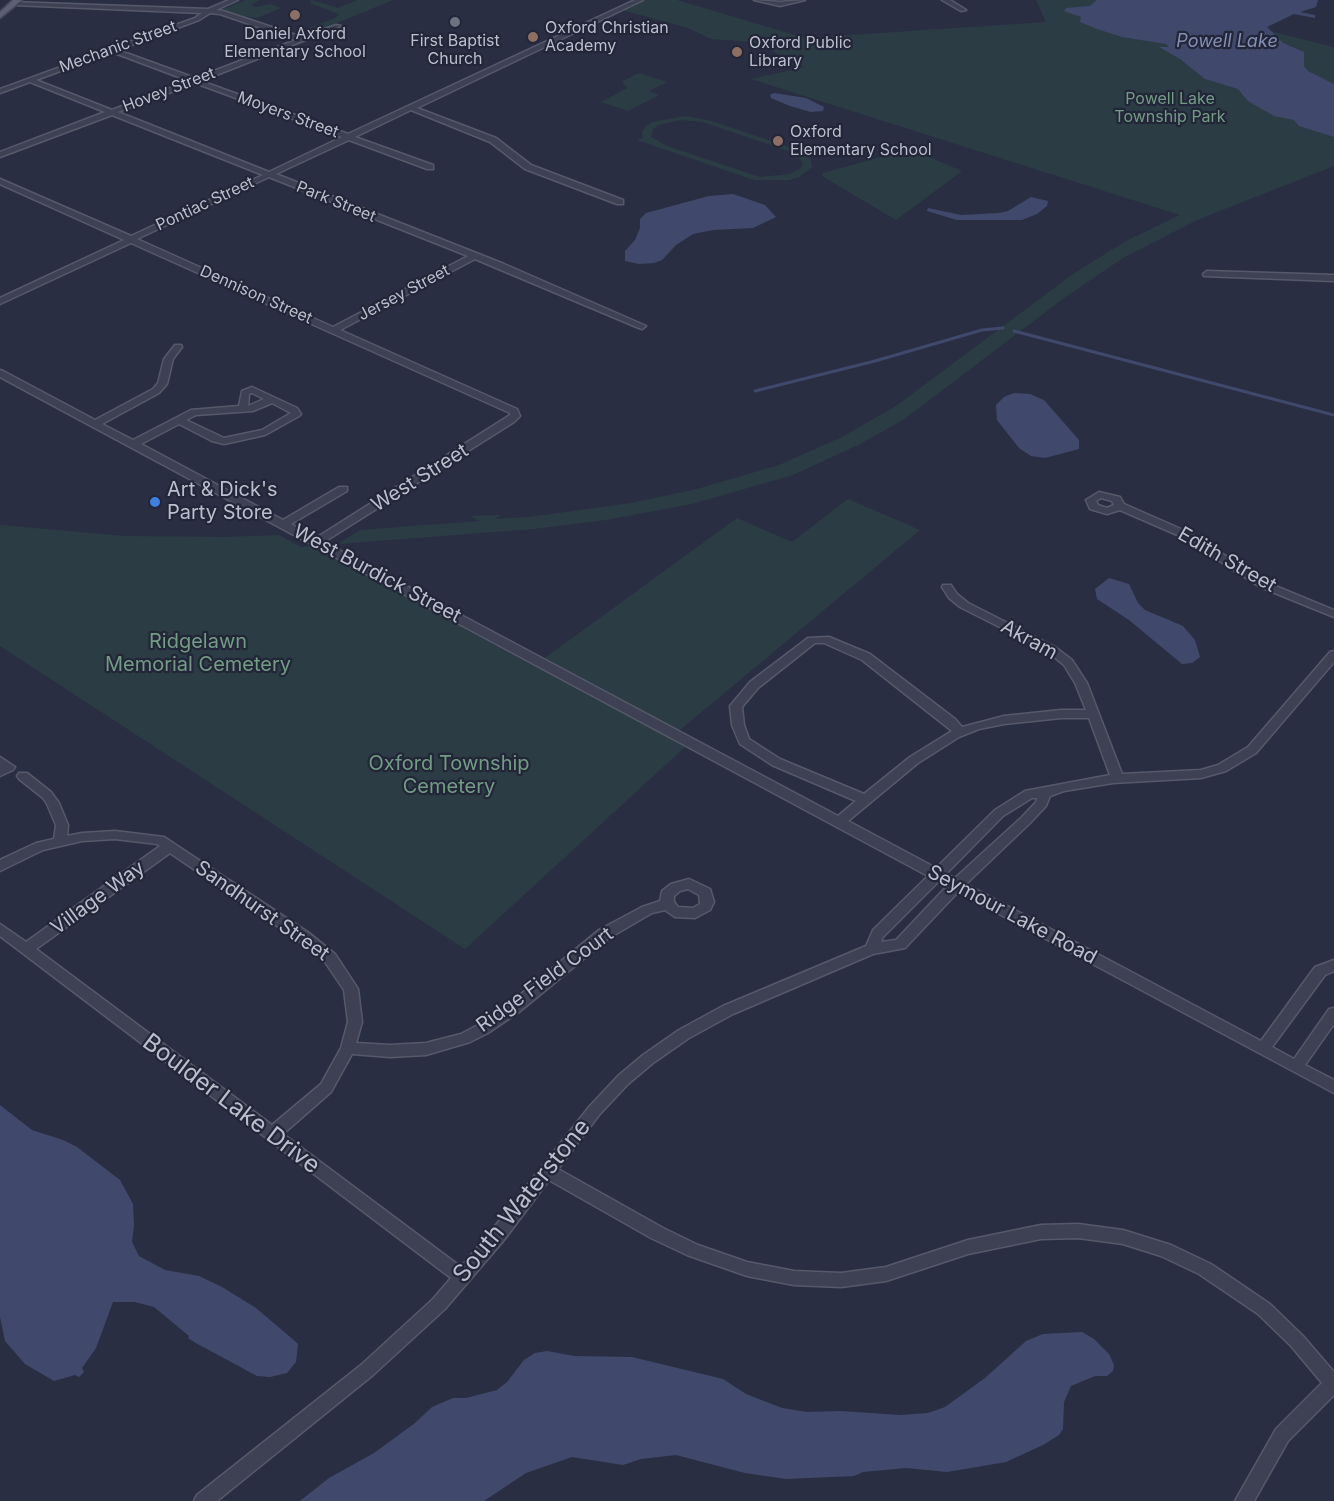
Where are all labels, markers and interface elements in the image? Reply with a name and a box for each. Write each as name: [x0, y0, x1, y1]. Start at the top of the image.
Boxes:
marker: Daniel Axford Elementary School: [288, 8, 302, 22]
marker: First Baptist Church: [448, 15, 462, 29]
street label: Mechanic Street: [57, 17, 179, 77]
place label: Oxford Christian Academy: [545, 18, 669, 56]
place label: Daniel Axford Elementary School: [224, 24, 366, 62]
marker: Oxford Christian Academy: [526, 30, 540, 44]
place label: First Baptist Church: [410, 31, 500, 69]
water label: Powell Lake: [1176, 31, 1278, 53]
place label: Oxford Public Library: [749, 33, 852, 71]
marker: Oxford Public Library: [730, 45, 744, 59]
street label: Hovey Street: [120, 64, 218, 116]
street label: Moyers Street: [235, 88, 341, 142]
park label: Powell Lake Township Park: [1114, 89, 1226, 127]
place label: Oxford Elementary School: [790, 122, 932, 160]
marker: Oxford Elementary School: [771, 134, 785, 148]
street label: Pontiac Street: [153, 173, 257, 235]
street label: Park Street: [294, 177, 378, 227]
street label: Jersey Street: [355, 261, 453, 325]
street label: Dennison Street: [197, 262, 315, 328]
street label: West Street: [367, 439, 473, 517]
place label: Art & Dick's Party Store: [167, 478, 278, 525]
marker: Art & Dick's Party Store: [148, 495, 162, 509]
street label: West Burdick Street: [289, 520, 465, 628]
street label: Edith Street: [1174, 522, 1280, 598]
street label: Akram: [996, 615, 1062, 665]
park label: Ridgelawn Memorial Cemetery: [105, 630, 291, 677]
park label: Oxford Township Cemetery: [368, 752, 530, 799]
street label: Village Way: [46, 856, 150, 940]
street label: Sandhurst Street: [190, 856, 334, 966]
street label: Seymour Lake Road: [923, 860, 1101, 970]
street label: Ridge Field Court: [472, 922, 618, 1038]
street label: Boulder Lake Drive: [137, 1028, 325, 1180]
street label: South Waterstone: [447, 1113, 597, 1289]

